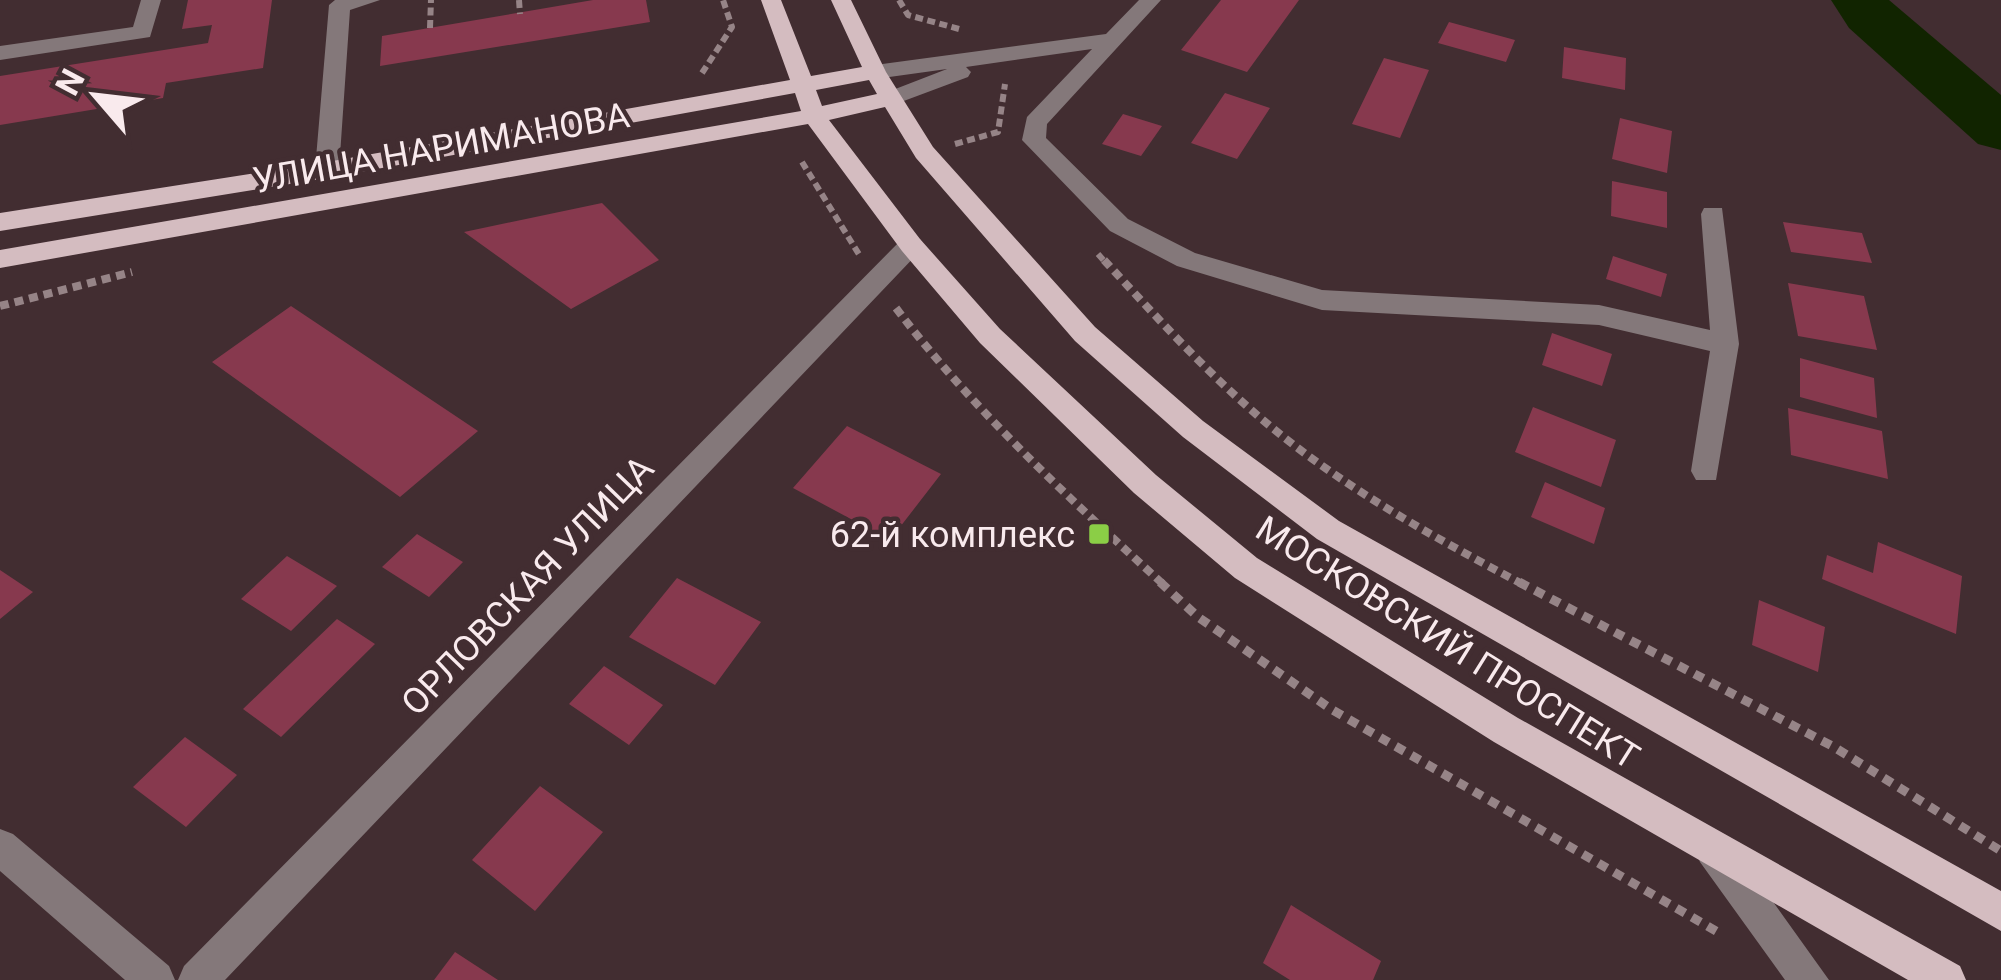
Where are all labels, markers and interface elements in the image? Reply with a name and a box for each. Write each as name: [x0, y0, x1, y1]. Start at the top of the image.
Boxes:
north arrow: [36, 36, 156, 156]
text: N: [47, 63, 93, 102]
street label: УЛИЦА НАРИМАНОВА: [250, 94, 633, 202]
street label: ОРЛОВСКАЯ УЛИЦА: [393, 447, 663, 724]
street label: МОСКОВСКИЙ ПРОСПЕКТ: [1248, 507, 1647, 778]
place label: 62-й комплекс: [830, 514, 1075, 556]
marker: 62-й комплекс: [1086, 521, 1112, 547]

